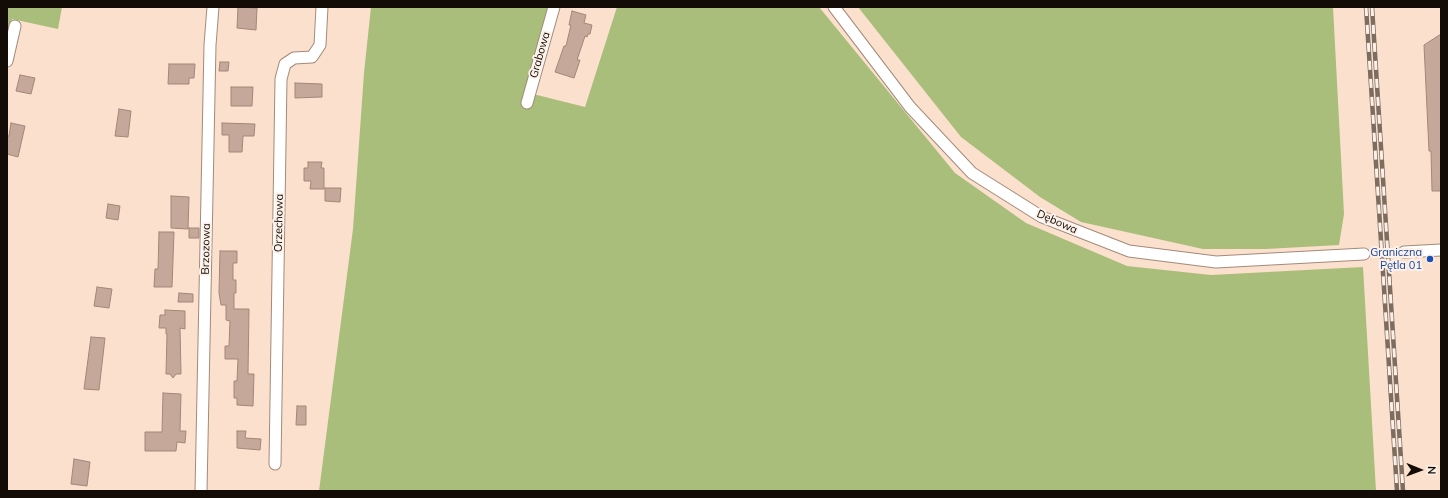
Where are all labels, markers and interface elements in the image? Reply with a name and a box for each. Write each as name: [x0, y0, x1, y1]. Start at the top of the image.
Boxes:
street label: Grabowa: [527, 30, 553, 80]
street label: Orzechowa: [272, 194, 286, 252]
street label: Dębowa: [1035, 207, 1079, 237]
street label: Brzozowa: [199, 223, 213, 275]
place label: Graniczna Pętla 01: [1370, 246, 1422, 272]
marker: Graniczna Pętla 01: [1425, 254, 1435, 264]
north arrow: [1400, 450, 1440, 490]
text: N: [1425, 466, 1439, 474]

